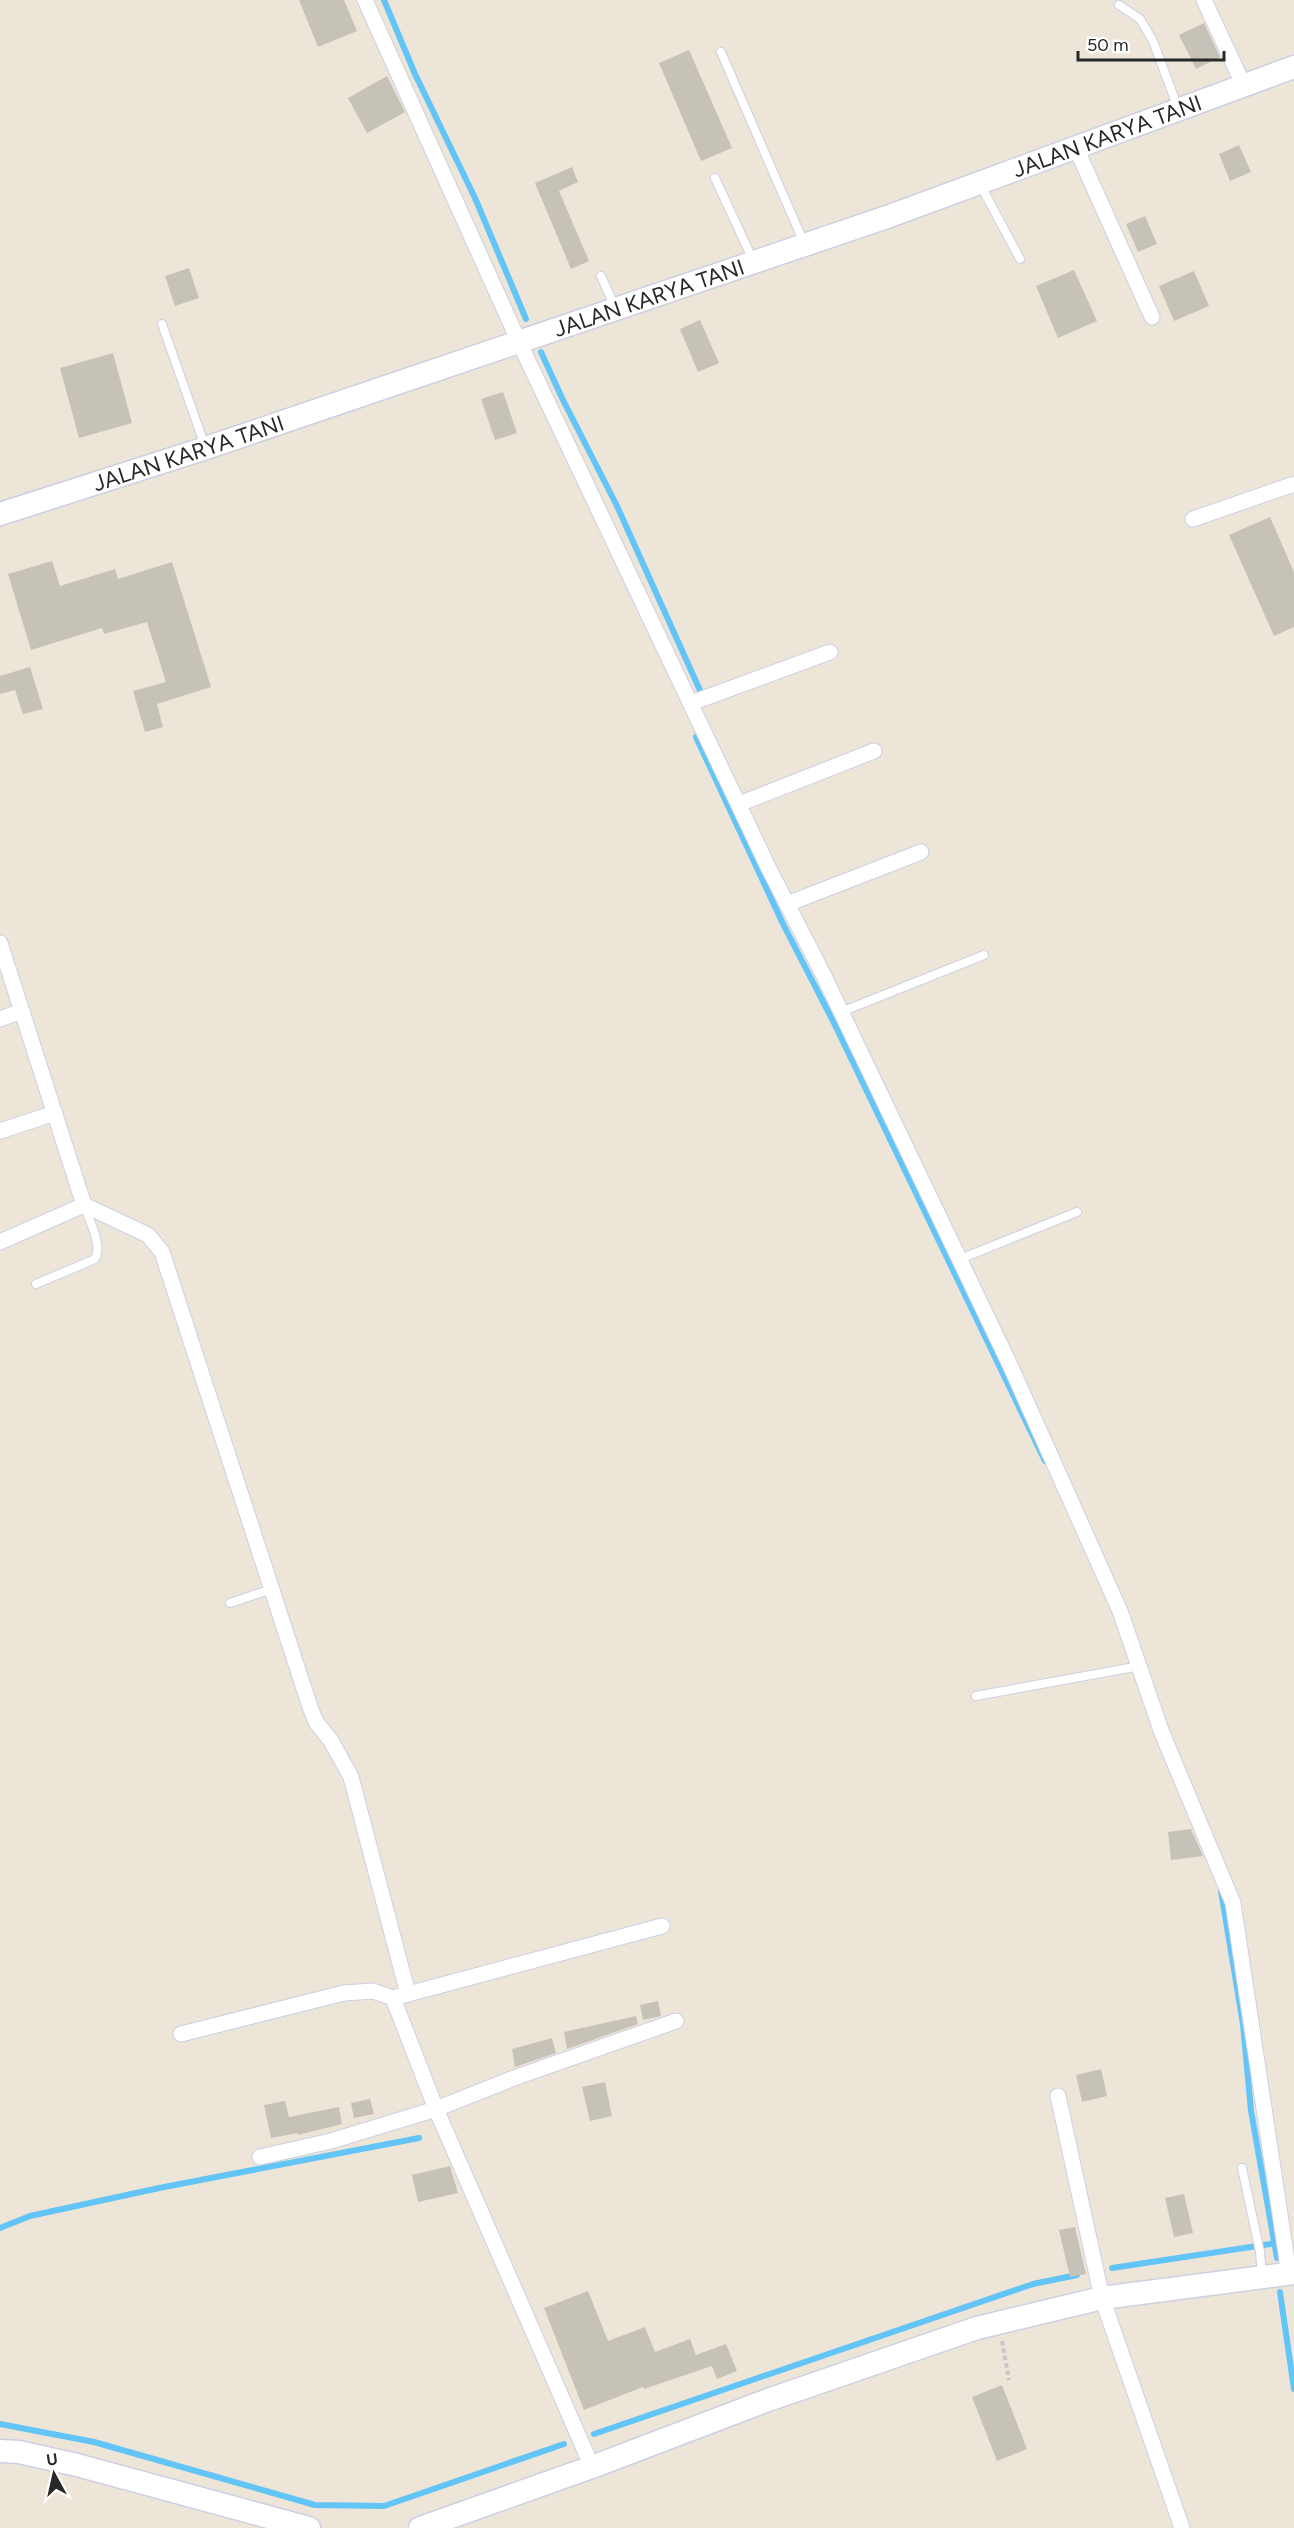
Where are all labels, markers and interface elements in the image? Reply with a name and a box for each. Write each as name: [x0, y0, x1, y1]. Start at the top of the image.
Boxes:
scale bar: [1078, 24, 1224, 62]
text: 50 m: [1087, 34, 1129, 56]
street label: JALAN KARYA TANI: [1009, 89, 1205, 183]
street label: JALAN KARYA TANI: [550, 253, 748, 343]
street label: JALAN KARYA TANI: [89, 409, 287, 497]
north arrow: [24, 2444, 84, 2504]
text: U: [45, 2449, 59, 2470]

